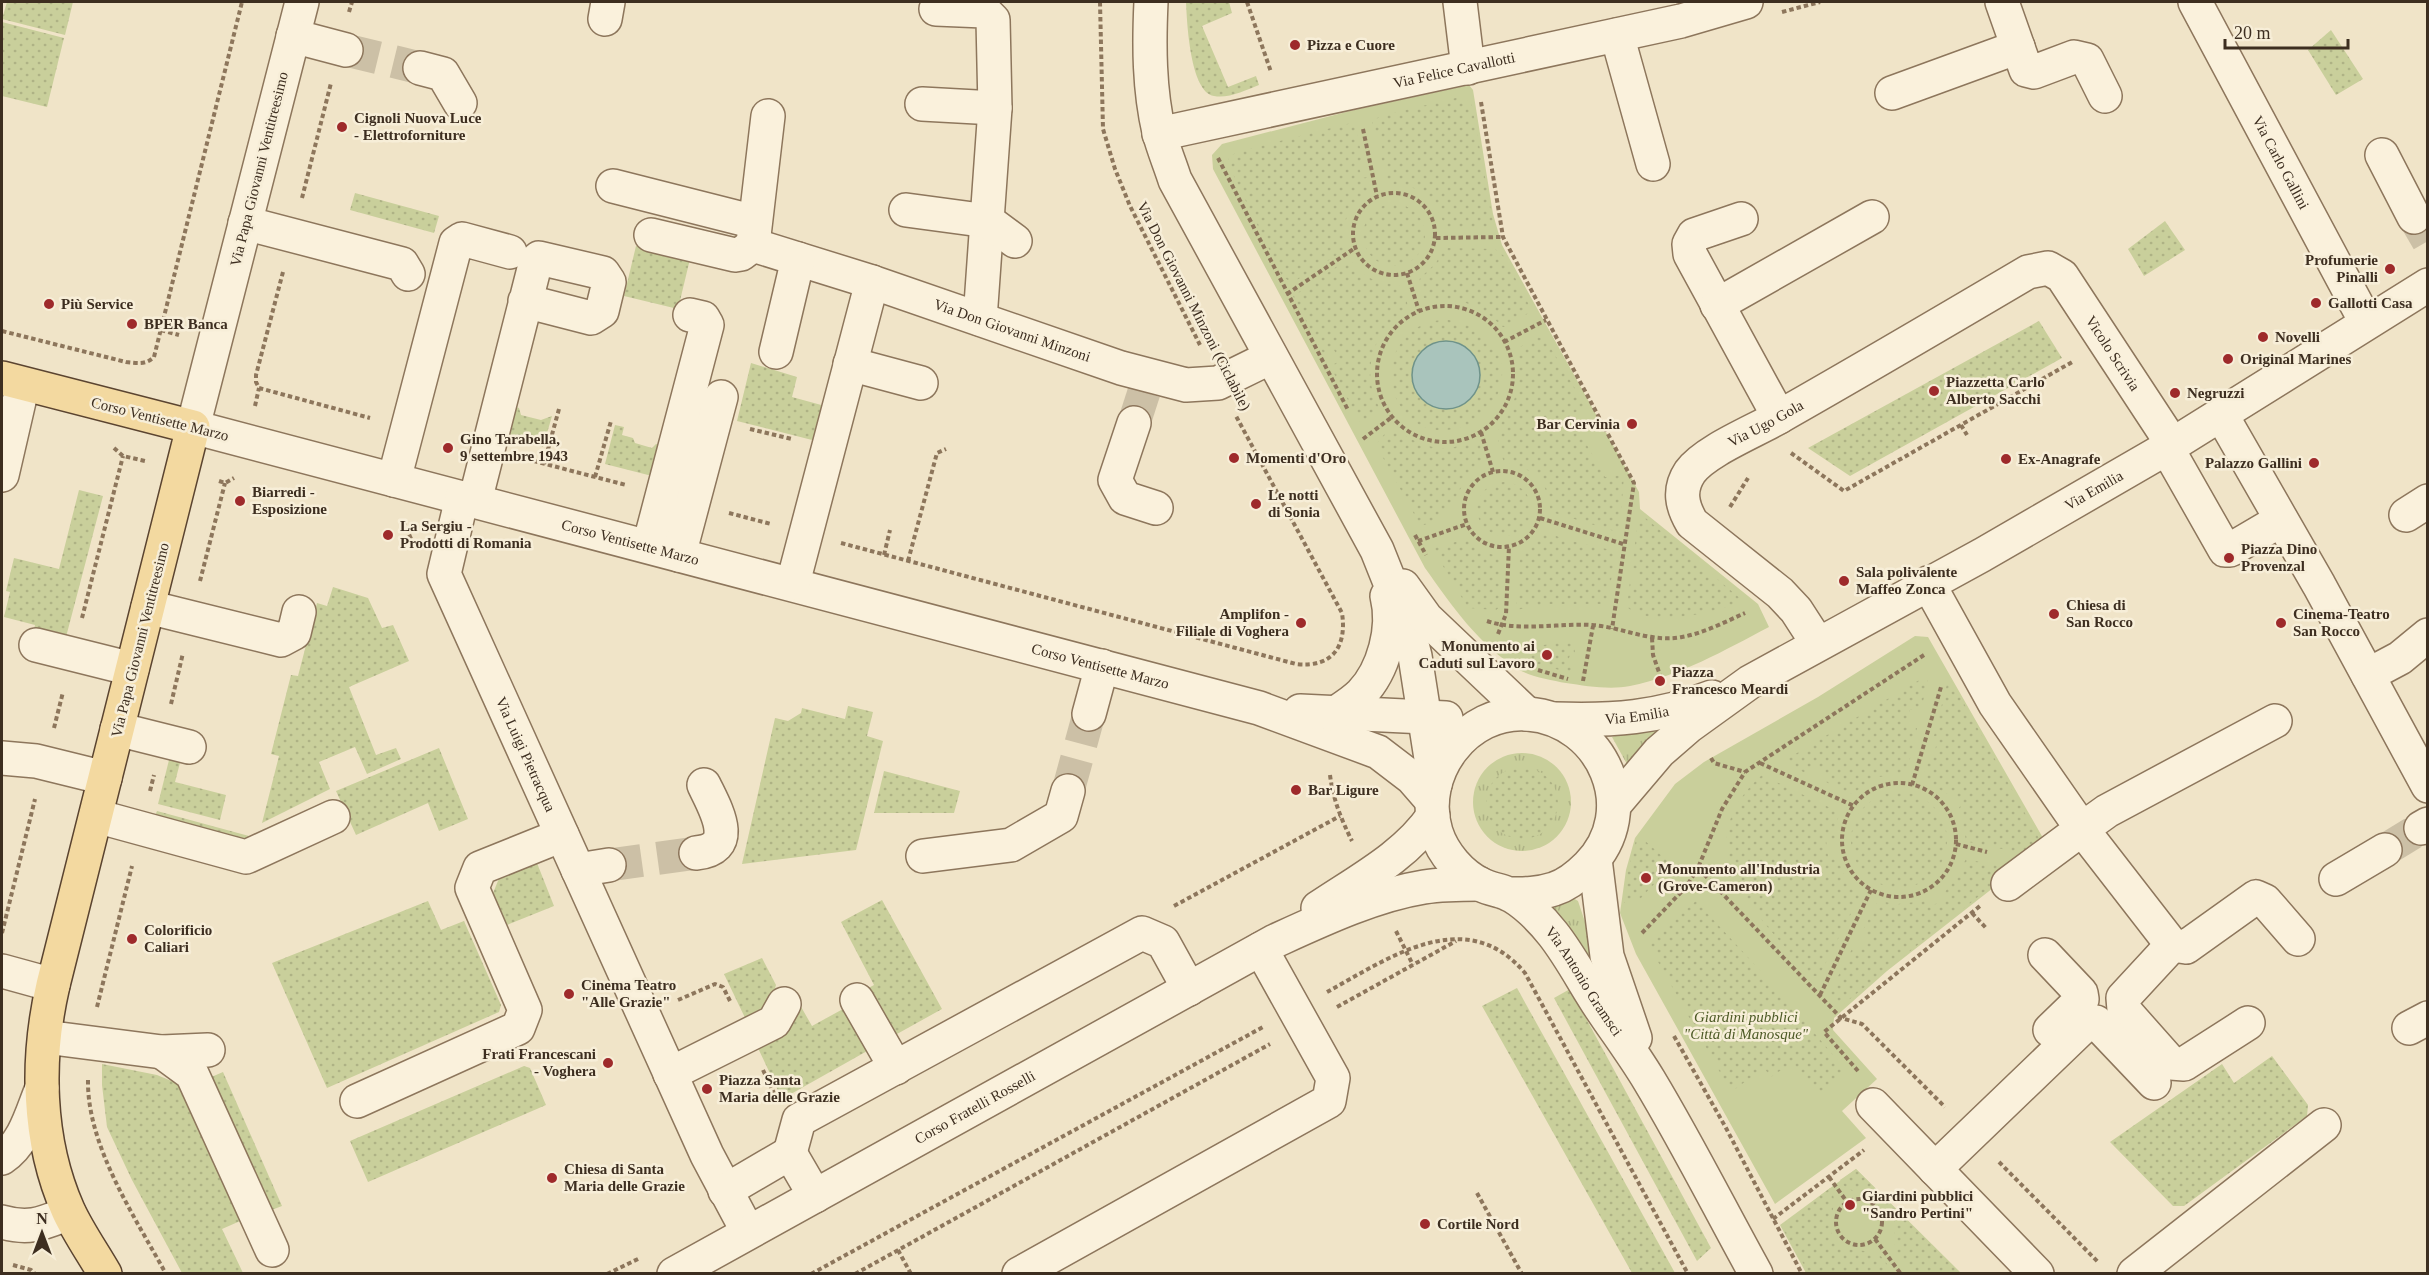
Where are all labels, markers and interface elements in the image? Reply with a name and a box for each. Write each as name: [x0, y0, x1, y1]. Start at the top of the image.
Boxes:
scale bar: [2225, 12, 2348, 50]
text: 20 m: [2234, 23, 2271, 43]
place label: Pizza e Cuore: [1307, 37, 1395, 53]
marker: Pizza e Cuore: [1288, 38, 1302, 52]
street label: Via Felice Cavallotti: [1392, 49, 1517, 91]
street label: Via Papa Giovanni Ventitreesimo: [227, 70, 291, 268]
place label: Cignoli Nuova Luce - Elettroforniture: [354, 110, 482, 143]
street label: Via Carlo Gallini: [2249, 113, 2312, 212]
marker: Cignoli Nuova Luce - Elettroforniture: [335, 120, 349, 134]
street label: Via Don Giovanni Minzoni (Ciclabile): [1133, 199, 1254, 414]
place label: Profumerie Pinalli: [2305, 252, 2378, 285]
marker: Profumerie Pinalli: [2383, 262, 2397, 276]
place label: Gallotti Casa: [2328, 295, 2413, 311]
place label: Più Service: [61, 296, 133, 312]
street label: Via Don Giovanni Minzoni: [932, 296, 1093, 365]
marker: Gallotti Casa: [2309, 296, 2323, 310]
marker: Più Service: [42, 297, 56, 311]
street label: Vicolo Scrivia: [2082, 313, 2143, 394]
place label: BPER Banca: [144, 316, 228, 332]
marker: BPER Banca: [125, 317, 139, 331]
place label: Novelli: [2275, 329, 2320, 345]
marker: Novelli: [2256, 330, 2270, 344]
place label: Original Marines: [2240, 351, 2351, 367]
marker: Original Marines: [2221, 352, 2235, 366]
place label: Piazzetta Carlo Alberto Sacchi: [1946, 374, 2045, 407]
marker: Piazzetta Carlo Alberto Sacchi: [1927, 384, 1941, 398]
place label: Negruzzi: [2187, 385, 2244, 401]
marker: Negruzzi: [2168, 386, 2182, 400]
street label: Corso Ventisette Marzo: [89, 394, 231, 444]
street label: Via Ugo Gola: [1725, 397, 1806, 450]
place label: Bar Cervinia: [1537, 416, 1620, 432]
marker: Bar Cervinia: [1625, 417, 1639, 431]
place label: Gino Tarabella, 9 settembre 1943: [460, 431, 568, 464]
marker: Gino Tarabella, 9 settembre 1943: [441, 441, 455, 455]
place label: Momenti d'Oro: [1246, 450, 1346, 466]
marker: Momenti d'Oro: [1227, 451, 1241, 465]
place label: Ex-Anagrafe: [2018, 451, 2101, 467]
marker: Ex-Anagrafe: [1999, 452, 2013, 466]
place label: Palazzo Gallini: [2205, 455, 2302, 471]
marker: Palazzo Gallini: [2307, 456, 2321, 470]
street label: Via Emilia: [2062, 467, 2126, 513]
place label: Biarredi - Esposizione: [252, 484, 327, 517]
place label: Le notti di Sonia: [1268, 487, 1321, 520]
marker: Biarredi - Esposizione: [233, 494, 247, 508]
marker: Le notti di Sonia: [1249, 497, 1263, 511]
street label: Corso Ventisette Marzo: [560, 517, 701, 568]
place label: La Sergiu - Prodotti di Romania: [400, 518, 532, 551]
marker: La Sergiu - Prodotti di Romania: [381, 528, 395, 542]
street label: Via Papa Giovanni Ventitreesimo: [108, 541, 172, 739]
place label: Piazza Dino Provenzal: [2241, 541, 2317, 574]
marker: Piazza Dino Provenzal: [2222, 551, 2236, 565]
place label: Sala polivalente Maffeo Zonca: [1856, 564, 1958, 597]
marker: Sala polivalente Maffeo Zonca: [1837, 574, 1851, 588]
place label: Chiesa di San Rocco: [2066, 597, 2133, 630]
place label: Amplifon - Filiale di Voghera: [1176, 606, 1289, 639]
place label: Cinema-Teatro San Rocco: [2293, 606, 2390, 639]
marker: Chiesa di San Rocco: [2047, 607, 2061, 621]
marker: Amplifon - Filiale di Voghera: [1294, 616, 1308, 630]
marker: Cinema-Teatro San Rocco: [2274, 616, 2288, 630]
place label: Monumento ai Caduti sul Lavoro: [1419, 638, 1535, 671]
street label: Corso Ventisette Marzo: [1030, 640, 1171, 692]
marker: Monumento ai Caduti sul Lavoro: [1540, 648, 1554, 662]
place label: Piazza Francesco Meardi: [1672, 664, 1788, 697]
marker: Piazza Francesco Meardi: [1653, 674, 1667, 688]
street label: Via Luigi Pietracqua: [493, 694, 559, 814]
street label: Via Emilia: [1604, 703, 1671, 727]
place label: Bar Ligure: [1308, 782, 1379, 798]
marker: Bar Ligure: [1289, 783, 1303, 797]
place label: Monumento all'Industria (Grove-Cameron): [1658, 861, 1821, 895]
marker: Monumento all'Industria (Grove-Cameron): [1639, 871, 1653, 885]
place label: Colorificio Caliari: [144, 922, 212, 955]
street label: Via Antonio Gramsci: [1542, 923, 1625, 1039]
marker: Colorificio Caliari: [125, 932, 139, 946]
place label: Cinema Teatro "Alle Grazie": [581, 977, 676, 1010]
marker: Cinema Teatro "Alle Grazie": [562, 987, 576, 1001]
park label: Giardini pubblici "Città di Manosque": [1684, 1009, 1809, 1042]
place label: Frati Francescani - Voghera: [482, 1046, 596, 1079]
marker: Frati Francescani - Voghera: [601, 1056, 615, 1070]
street label: Corso Fratelli Rosselli: [912, 1068, 1038, 1147]
place label: Piazza Santa Maria delle Grazie: [719, 1072, 840, 1105]
marker: Piazza Santa Maria delle Grazie: [700, 1082, 714, 1096]
place label: Chiesa di Santa Maria delle Grazie: [564, 1161, 685, 1194]
marker: Chiesa di Santa Maria delle Grazie: [545, 1171, 559, 1185]
place label: Giardini pubblici "Sandro Pertini": [1862, 1188, 1973, 1221]
marker: Giardini pubblici "Sandro Pertini": [1843, 1198, 1857, 1212]
north arrow: [12, 1203, 72, 1263]
text: N: [36, 1210, 48, 1227]
place label: Cortile Nord: [1437, 1216, 1520, 1232]
marker: Cortile Nord: [1418, 1217, 1432, 1231]

